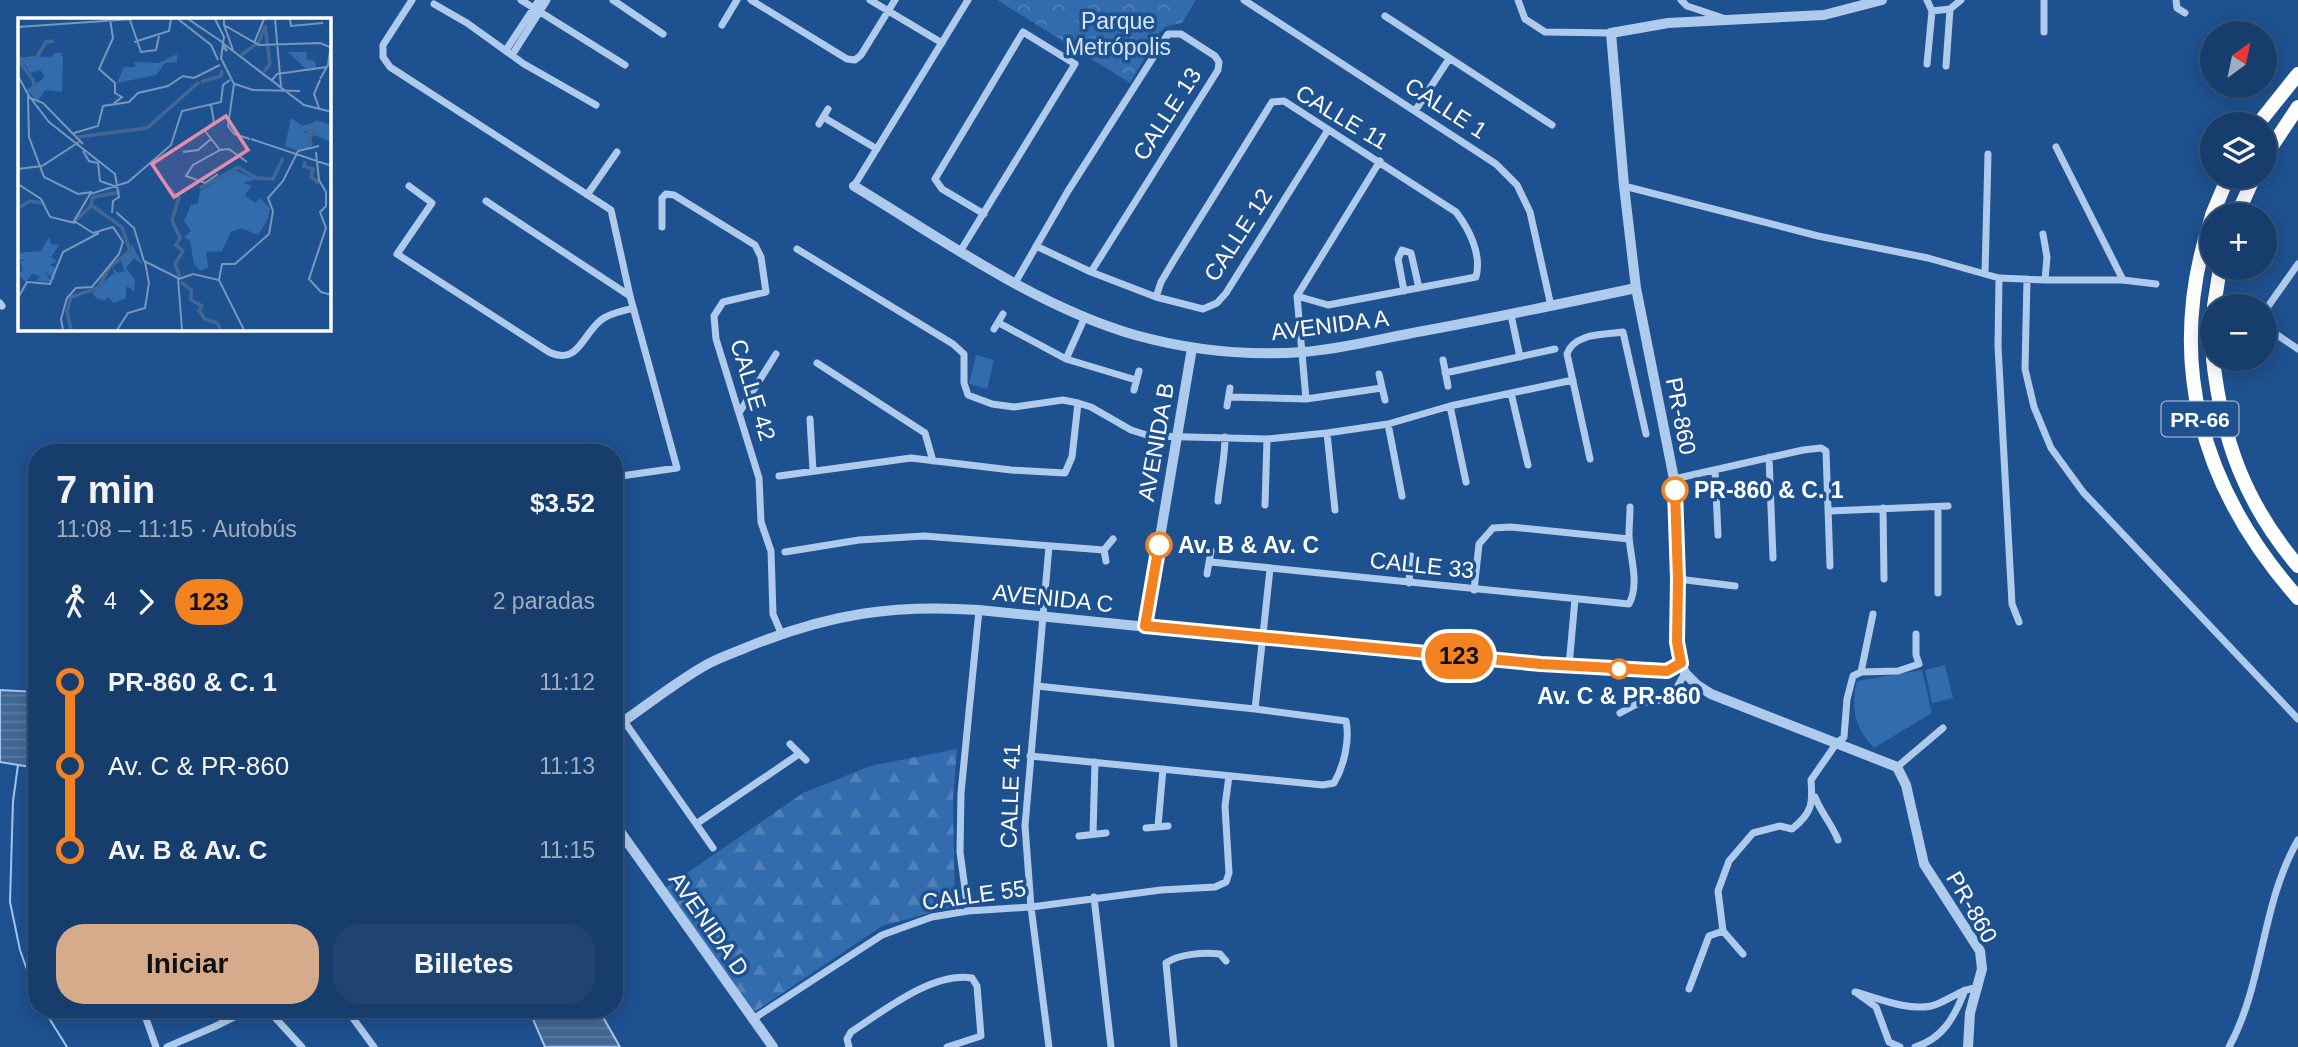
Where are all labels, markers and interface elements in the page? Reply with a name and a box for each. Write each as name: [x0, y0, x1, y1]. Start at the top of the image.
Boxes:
park label: Parque Metrópolis: [1065, 8, 1171, 60]
inset map: [18, 18, 331, 331]
north arrow: [2200, 21, 2277, 98]
map controls: [2200, 21, 2277, 371]
street label: CALLE 13: [1128, 63, 1206, 165]
street label: CALLE 1: [1400, 72, 1492, 144]
street label: CALLE 11: [1291, 79, 1393, 155]
button: layers: [2200, 112, 2277, 189]
street label: CALLE 12: [1199, 184, 1277, 286]
button: +: [2200, 203, 2277, 280]
button: −: [2200, 294, 2277, 371]
street label: AVENIDA A: [1270, 305, 1391, 345]
street label: CALLE 42: [725, 336, 781, 444]
street label: PR-860: [1661, 375, 1701, 457]
street label: AVENIDA B: [1133, 381, 1179, 503]
road number: PR-66: [2162, 402, 2238, 436]
text: 7 min: [56, 469, 155, 511]
marker: PR-860 & C. 1: [1662, 477, 1688, 503]
place label: PR-860 & C. 1: [1694, 477, 1844, 503]
text: $3.52: [530, 488, 595, 518]
text: 11:08 – 11:15 · Autobús: [56, 516, 297, 542]
marker: Av. B & Av. C: [1146, 532, 1172, 558]
place label: Av. B & Av. C: [1178, 532, 1319, 558]
street label: CALLE 33: [1368, 547, 1476, 583]
street label: AVENIDA C: [991, 579, 1115, 617]
icon: walk: [56, 583, 94, 621]
icon: forward: [127, 583, 165, 621]
text: 4: [104, 588, 117, 614]
text: 123: [189, 588, 229, 615]
text: 2 paradas: [493, 588, 595, 614]
line badge: 123: [1419, 633, 1499, 679]
text: 123: [1439, 642, 1479, 669]
marker: Av. C & PR-860: [1609, 659, 1629, 679]
text: PR-860 & C. 1: [108, 667, 277, 697]
text: 11:12: [539, 669, 595, 695]
place label: Av. C & PR-860: [1537, 683, 1701, 709]
street label: CALLE 41: [995, 743, 1025, 849]
text: Av. C & PR-860: [108, 751, 289, 781]
text: 11:13: [539, 753, 595, 779]
text: Av. B & Av. C: [108, 835, 267, 865]
text: 11:15: [539, 837, 595, 863]
street label: AVENIDA D: [664, 867, 754, 981]
street label: PR-860: [1941, 867, 2003, 947]
street label: CALLE 55: [920, 875, 1028, 915]
button: Iniciar: [56, 924, 319, 1004]
button: Billetes: [333, 924, 595, 1004]

